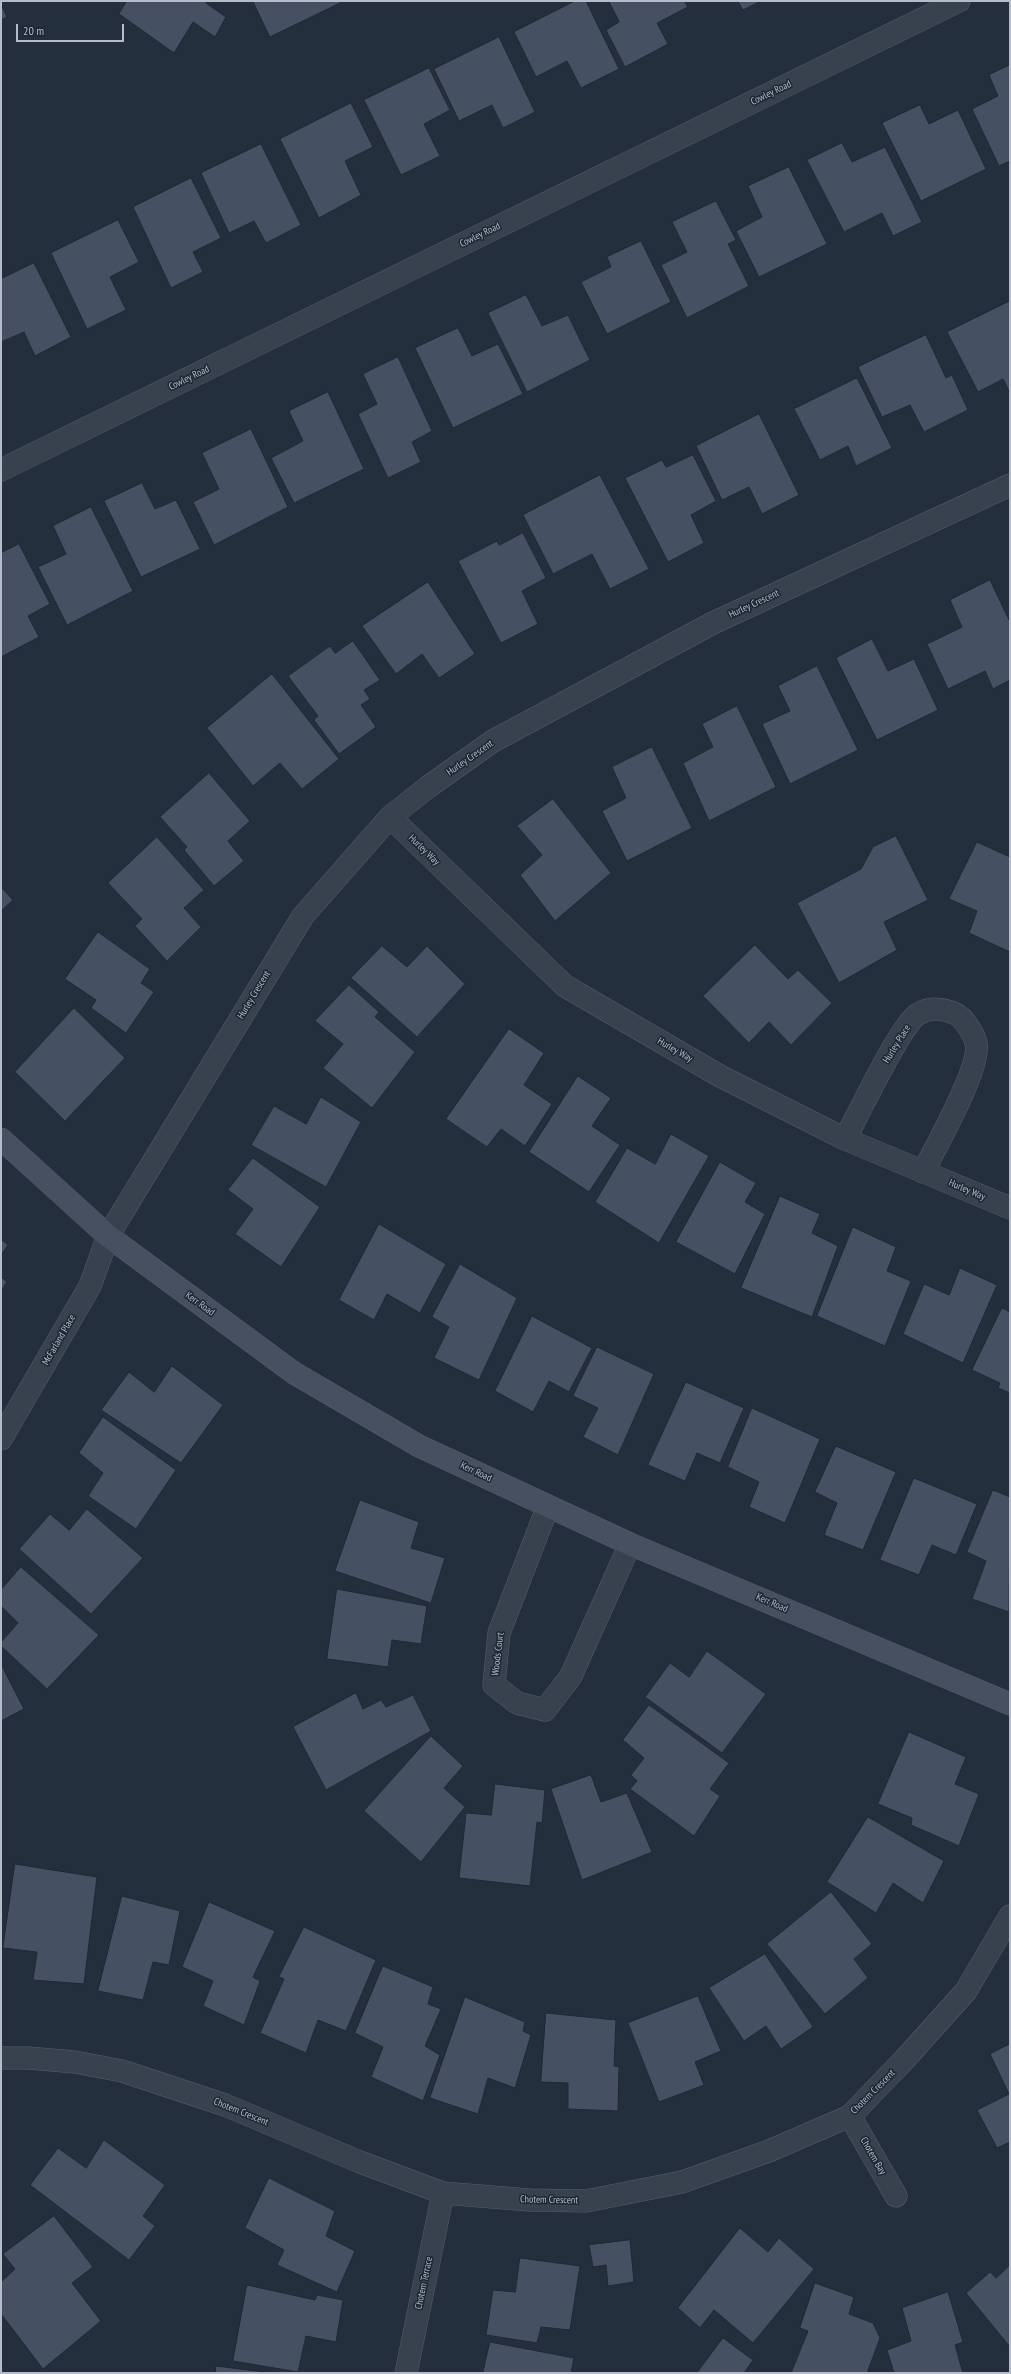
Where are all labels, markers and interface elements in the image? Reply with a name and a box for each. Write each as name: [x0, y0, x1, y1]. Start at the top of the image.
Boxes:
scale bar: [18, 16, 126, 42]
text: 20 m: [23, 23, 44, 38]
street label: Cowley Road: [749, 78, 793, 108]
street label: Cowley Road: [458, 220, 502, 250]
street label: Cowley Road: [167, 363, 211, 393]
street label: Hurley Crescent: [727, 587, 781, 621]
street label: Hurley Crescent: [444, 738, 496, 778]
street label: Hurley Way: [406, 832, 442, 868]
street label: Hurley Crescent: [235, 969, 273, 1021]
street label: Hurley Place: [881, 1023, 913, 1065]
street label: Hurley Way: [655, 1035, 695, 1065]
street label: Hurley Way: [947, 1177, 987, 1203]
street label: Kerr Road: [183, 1289, 217, 1319]
street label: McFarland Place: [40, 1313, 78, 1367]
street label: Kerr Road: [458, 1460, 494, 1484]
street label: Kerr Road: [754, 1591, 790, 1615]
street label: Woods Court: [489, 1632, 507, 1676]
street label: Chotem Crescent: [848, 2067, 898, 2117]
street label: Chotem Crescent: [212, 2096, 270, 2128]
street label: Chotem Bay: [858, 2135, 888, 2177]
street label: Chotem Crescent: [520, 2193, 578, 2207]
street label: Chotem Terrace: [413, 2256, 435, 2310]

